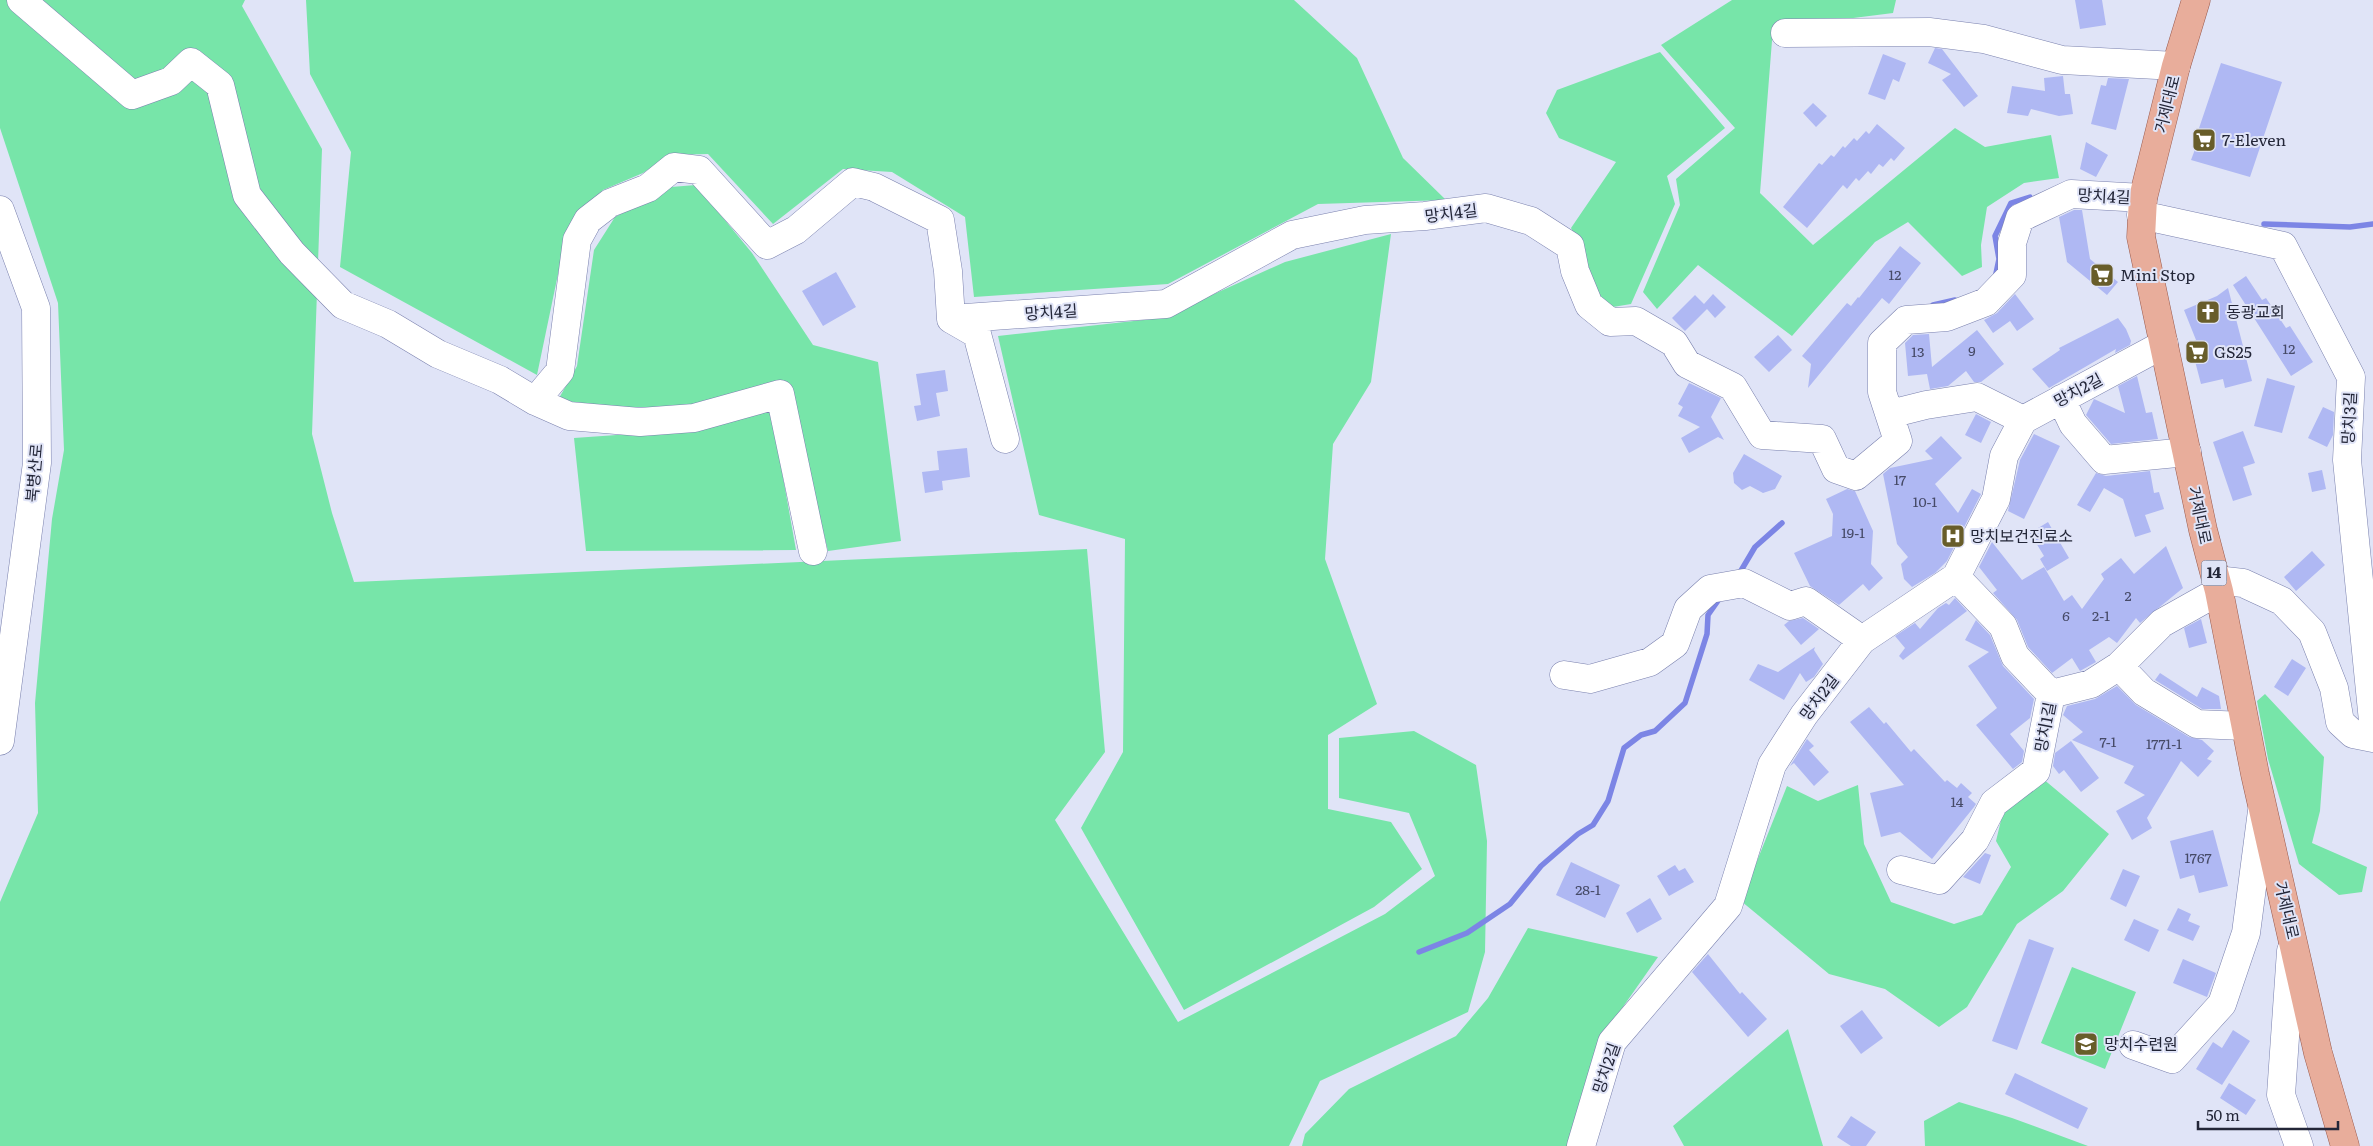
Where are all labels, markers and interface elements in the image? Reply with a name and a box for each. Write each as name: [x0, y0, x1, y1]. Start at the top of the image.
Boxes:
street label: 거제대로: [2147, 72, 2185, 135]
supermarket icon: 7-Eleven: [2191, 127, 2217, 153]
place label: 7-Eleven: [2222, 127, 2286, 151]
street label: 망치4길: [2077, 182, 2131, 208]
street label: 망치4길: [1423, 197, 1479, 227]
supermarket icon: Mini Stop: [2089, 262, 2115, 288]
place label: Mini Stop: [2120, 262, 2195, 286]
house number: 12: [1889, 264, 1901, 284]
street label: 망치4길: [1024, 297, 1078, 325]
church icon: 동광교회: [2195, 299, 2221, 325]
place label: 동광교회: [2226, 299, 2285, 323]
house number: 12: [2283, 338, 2295, 358]
supermarket icon: GS25: [2184, 339, 2210, 365]
place label: GS25: [2214, 339, 2252, 363]
house number: 9: [1968, 340, 1976, 360]
house number: 13: [1911, 341, 1925, 361]
street label: 망치2길: [2049, 366, 2106, 412]
street label: 망치3길: [2335, 391, 2361, 445]
street label: 북병산로: [18, 442, 48, 503]
house number: 17: [1894, 469, 1906, 489]
street label: 거제대로: [2183, 483, 2219, 546]
house number: 10-1: [1913, 491, 1938, 511]
house number: 19-1: [1841, 522, 1865, 542]
hospital icon: 망치보건진료소: [1940, 523, 1966, 549]
place label: 망치보건진료소: [1970, 523, 2073, 547]
road number: 14: [2202, 560, 2226, 586]
house number: 2: [2124, 585, 2132, 605]
house number: 6: [2062, 605, 2070, 625]
house number: 2-1: [2092, 605, 2110, 625]
street label: 망치2길: [1793, 668, 1844, 724]
street label: 망치1길: [2027, 700, 2061, 754]
house number: 7-1: [2100, 731, 2117, 751]
house number: 1771-1: [2146, 733, 2182, 753]
house number: 14: [1951, 791, 1964, 811]
house number: 1767: [2185, 847, 2212, 867]
street label: 거제대로: [2270, 878, 2306, 941]
house number: 28-1: [1575, 879, 1601, 899]
school or university icon: 망치수련원: [2073, 1031, 2099, 1057]
place label: 망치수련원: [2104, 1031, 2178, 1055]
street label: 망치2길: [1585, 1039, 1625, 1096]
scale bar: [2198, 1098, 2338, 1130]
text: 50 m: [2206, 1103, 2240, 1126]

